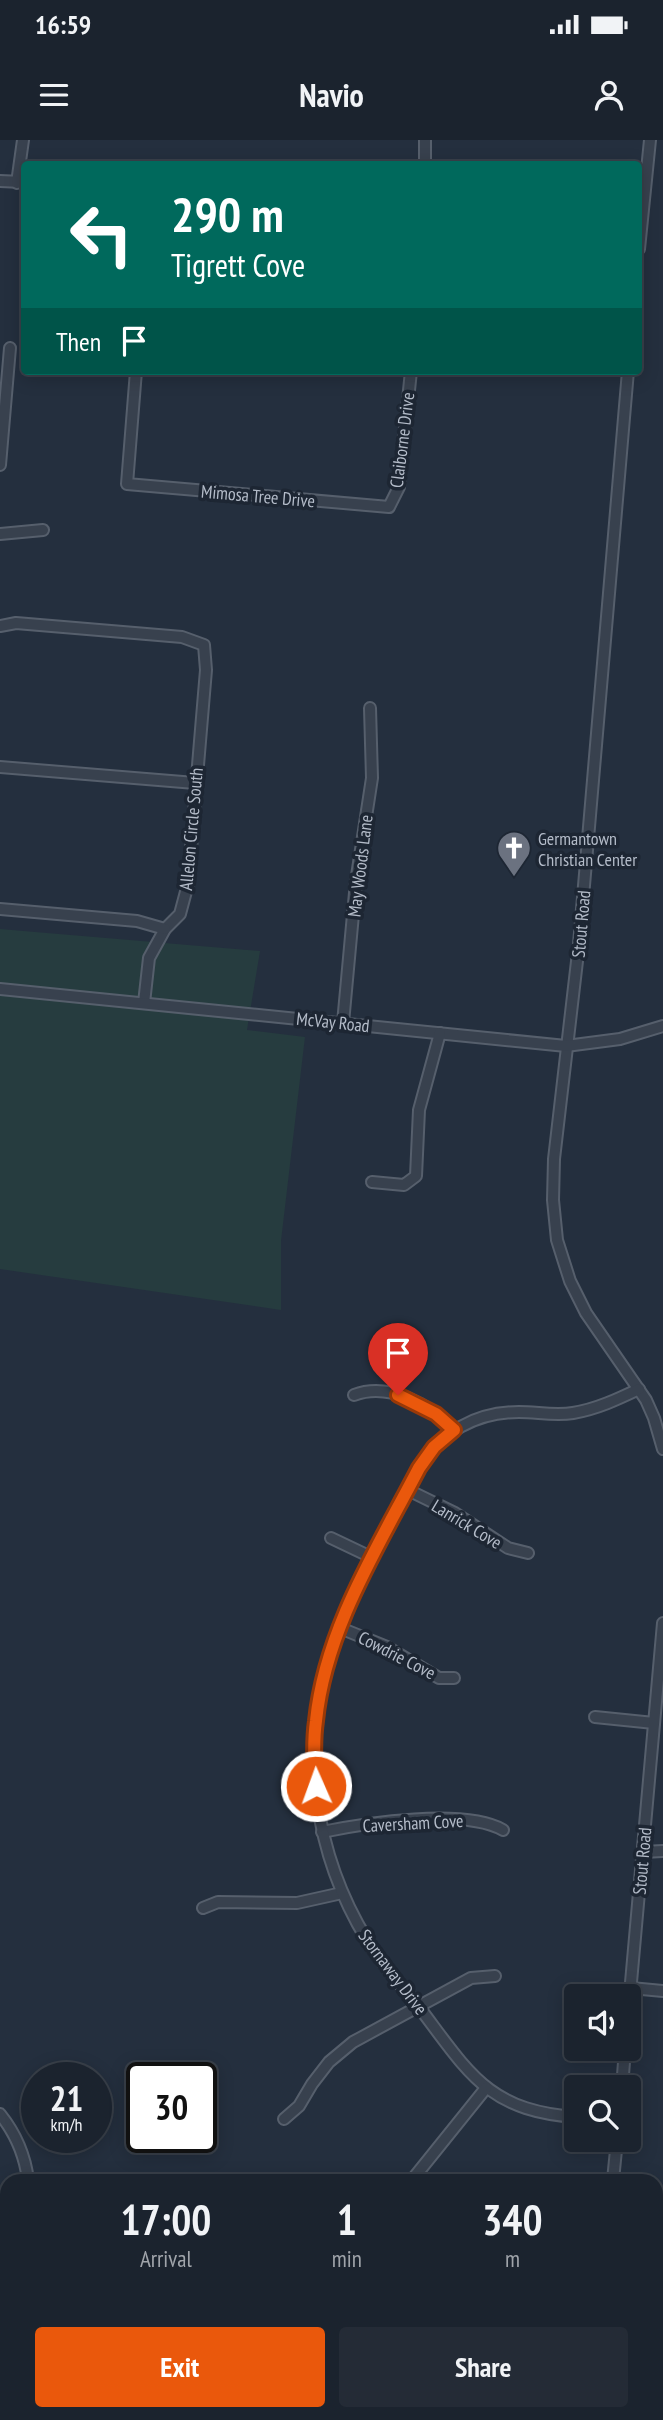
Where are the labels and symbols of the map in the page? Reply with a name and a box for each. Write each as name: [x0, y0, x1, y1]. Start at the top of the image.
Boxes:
street label: Claiborne Drive: [385, 391, 419, 489]
street label: Mimosa Tree Drive: [200, 480, 316, 512]
street label: Allelon Circle South: [174, 767, 208, 891]
street label: May Woods Lane: [342, 814, 378, 918]
place label: Germantown Christian Center: [538, 827, 637, 871]
church icon: Germantown Christian Center: [495, 829, 533, 878]
street label: Stout Road: [567, 889, 595, 959]
street label: McVay Road: [295, 1007, 371, 1037]
pin: [368, 1323, 428, 1395]
street label: Lanrick Cove: [428, 1494, 506, 1554]
street label: Cowdrie Cove: [355, 1626, 439, 1684]
position arrow: [279, 1749, 353, 1823]
street label: Caversham Cove: [362, 1809, 464, 1837]
street label: Stout Road: [628, 1826, 656, 1896]
street label: Stornaway Drive: [353, 1925, 433, 2019]
speed limit sign: 30: [126, 2062, 217, 2153]

